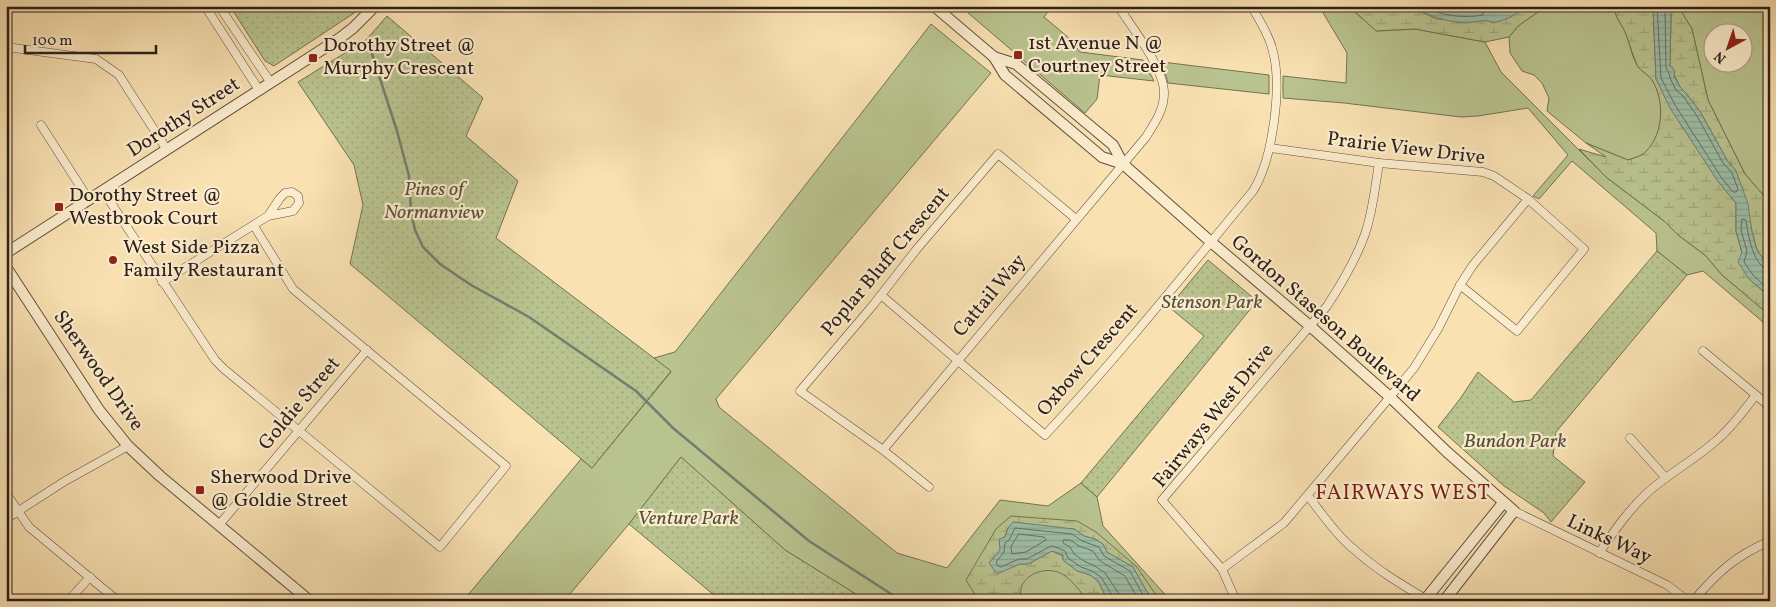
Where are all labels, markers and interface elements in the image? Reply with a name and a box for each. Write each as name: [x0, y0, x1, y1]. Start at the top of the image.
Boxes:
scale bar: [25, 22, 156, 54]
north arrow: [1704, 22, 1754, 72]
place label: 1st Avenue N @ Courtney Street: [1028, 30, 1166, 81]
text: 100 m: [32, 31, 72, 52]
place label: Dorothy Street @ Murphy Crescent: [323, 32, 476, 83]
text: N: [1711, 46, 1731, 67]
marker: 1st Avenue N @ Courtney Street: [1012, 49, 1024, 61]
marker: Dorothy Street @ Murphy Crescent: [307, 52, 319, 64]
street label: Dorothy Street: [122, 71, 246, 165]
street label: Prairie View Drive: [1325, 125, 1487, 173]
park label: Pines of Normanview: [384, 176, 484, 227]
street label: Poplar Bluff Crescent: [815, 181, 957, 343]
place label: Dorothy Street @ Westbrook Court: [69, 182, 222, 233]
marker: Dorothy Street @ Westbrook Court: [53, 201, 65, 213]
street label: Gordon Staseson Boulevard: [1224, 229, 1426, 409]
place label: West Side Pizza Family Restaurant: [123, 234, 284, 285]
street label: Cattail Way: [947, 248, 1033, 344]
marker: West Side Pizza Family Restaurant: [107, 254, 119, 266]
park label: Stenson Park: [1161, 289, 1263, 317]
street label: Oxbow Crescent: [1031, 297, 1145, 423]
street label: Sherwood Drive: [46, 305, 150, 437]
street label: Fairways West Drive: [1147, 338, 1281, 494]
street label: Goldie Street: [253, 351, 347, 457]
park label: Bundon Park: [1464, 428, 1566, 456]
place label: Sherwood Drive @ Goldie Street: [210, 464, 352, 515]
district label: FAIRWAYS WEST: [1315, 479, 1491, 508]
marker: Sherwood Drive @ Goldie Street: [194, 484, 206, 496]
park label: Venture Park: [637, 505, 739, 533]
street label: Links Way: [1562, 508, 1656, 572]

